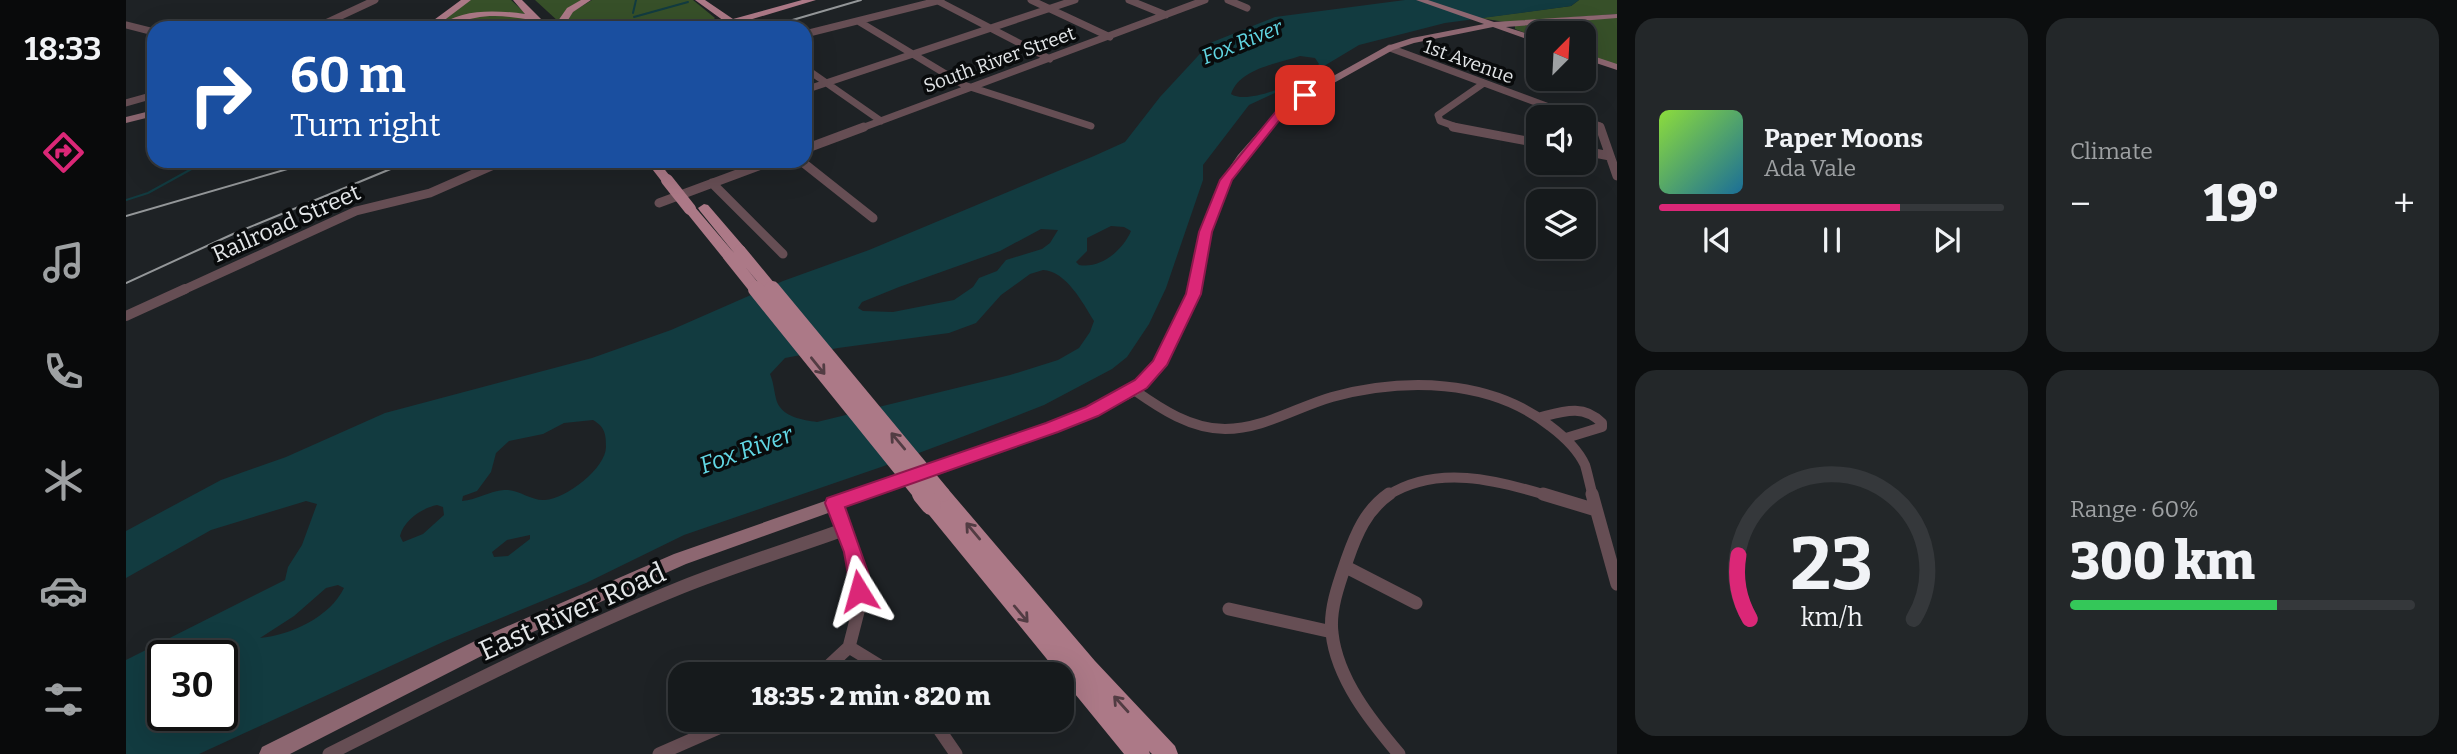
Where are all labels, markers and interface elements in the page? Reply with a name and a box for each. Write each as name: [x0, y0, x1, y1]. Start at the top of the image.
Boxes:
water label: Fox River: [1198, 13, 1288, 70]
street label: South River Street: [920, 21, 1078, 98]
north arrow: [1526, 21, 1596, 91]
map controls: [1526, 21, 1596, 259]
text: 18:33: [25, 30, 101, 68]
street label: 1st Avenue: [1421, 35, 1517, 88]
text: 60 m: [290, 46, 406, 105]
icon: right: [175, 49, 266, 140]
pin: [1275, 65, 1335, 125]
icon: arrive: [1286, 76, 1324, 114]
button: sound: [1526, 105, 1596, 175]
text: Turn right: [290, 106, 441, 144]
text: Paper Moons: [1764, 123, 1923, 154]
icon: directions: [39, 128, 88, 177]
text: Climate: [2070, 137, 2153, 165]
text: Ada Vale: [1764, 154, 1856, 182]
text: 19°: [2204, 172, 2280, 235]
street label: Railroad Street: [207, 178, 365, 268]
text: −: [2070, 181, 2091, 227]
text: +: [2393, 181, 2415, 227]
button: layers: [1526, 189, 1596, 259]
icon: previous: [1698, 221, 1736, 259]
icon: pause: [1813, 221, 1851, 259]
icon: next: [1928, 221, 1966, 259]
icon: music: [39, 238, 88, 287]
icon: phone: [39, 347, 88, 396]
one-way arrow: [810, 357, 826, 375]
water label: Fox River: [696, 420, 798, 480]
one-way arrow: [890, 433, 906, 451]
icon: climate: [39, 456, 88, 505]
text: Range · 60%: [2070, 495, 2199, 523]
text: 23: [1790, 521, 1873, 608]
one-way arrow: [965, 523, 981, 541]
text: 300 km: [2070, 530, 2255, 593]
position arrow: [822, 554, 896, 628]
street label: East River Road: [474, 556, 671, 667]
icon: car: [39, 566, 88, 615]
text: km/h: [1801, 603, 1863, 633]
one-way arrow: [1013, 605, 1029, 623]
speed limit sign: 30: [147, 640, 238, 731]
icon: filters: [39, 675, 88, 724]
text: 18:35 · 2 min · 820 m: [752, 681, 990, 712]
one-way arrow: [1112, 696, 1129, 713]

